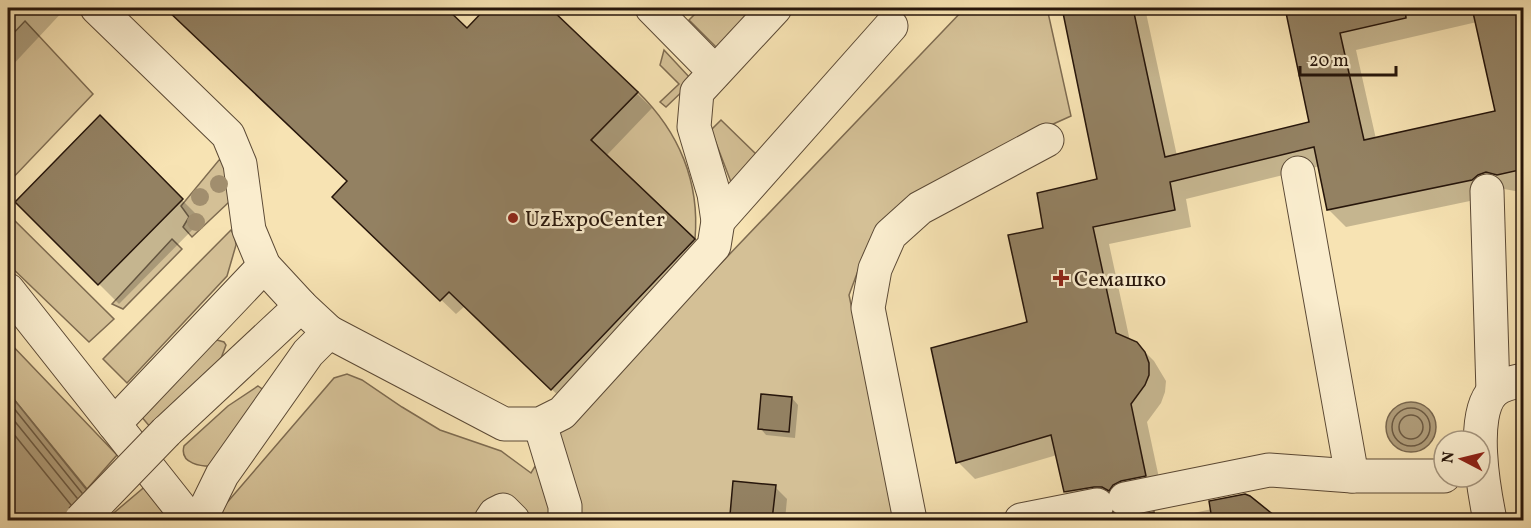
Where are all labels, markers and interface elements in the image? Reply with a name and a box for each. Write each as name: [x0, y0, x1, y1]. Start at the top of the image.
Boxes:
scale bar: [1300, 39, 1396, 77]
text: 20 m: [1309, 49, 1349, 74]
place label: UzExpoCenter: [525, 205, 665, 236]
marker: UzExpoCenter: [506, 211, 520, 225]
place label: Семашко: [1074, 265, 1166, 296]
marker: Семашко: [1052, 269, 1070, 287]
north arrow: [1432, 429, 1492, 489]
text: N: [1437, 450, 1461, 465]

